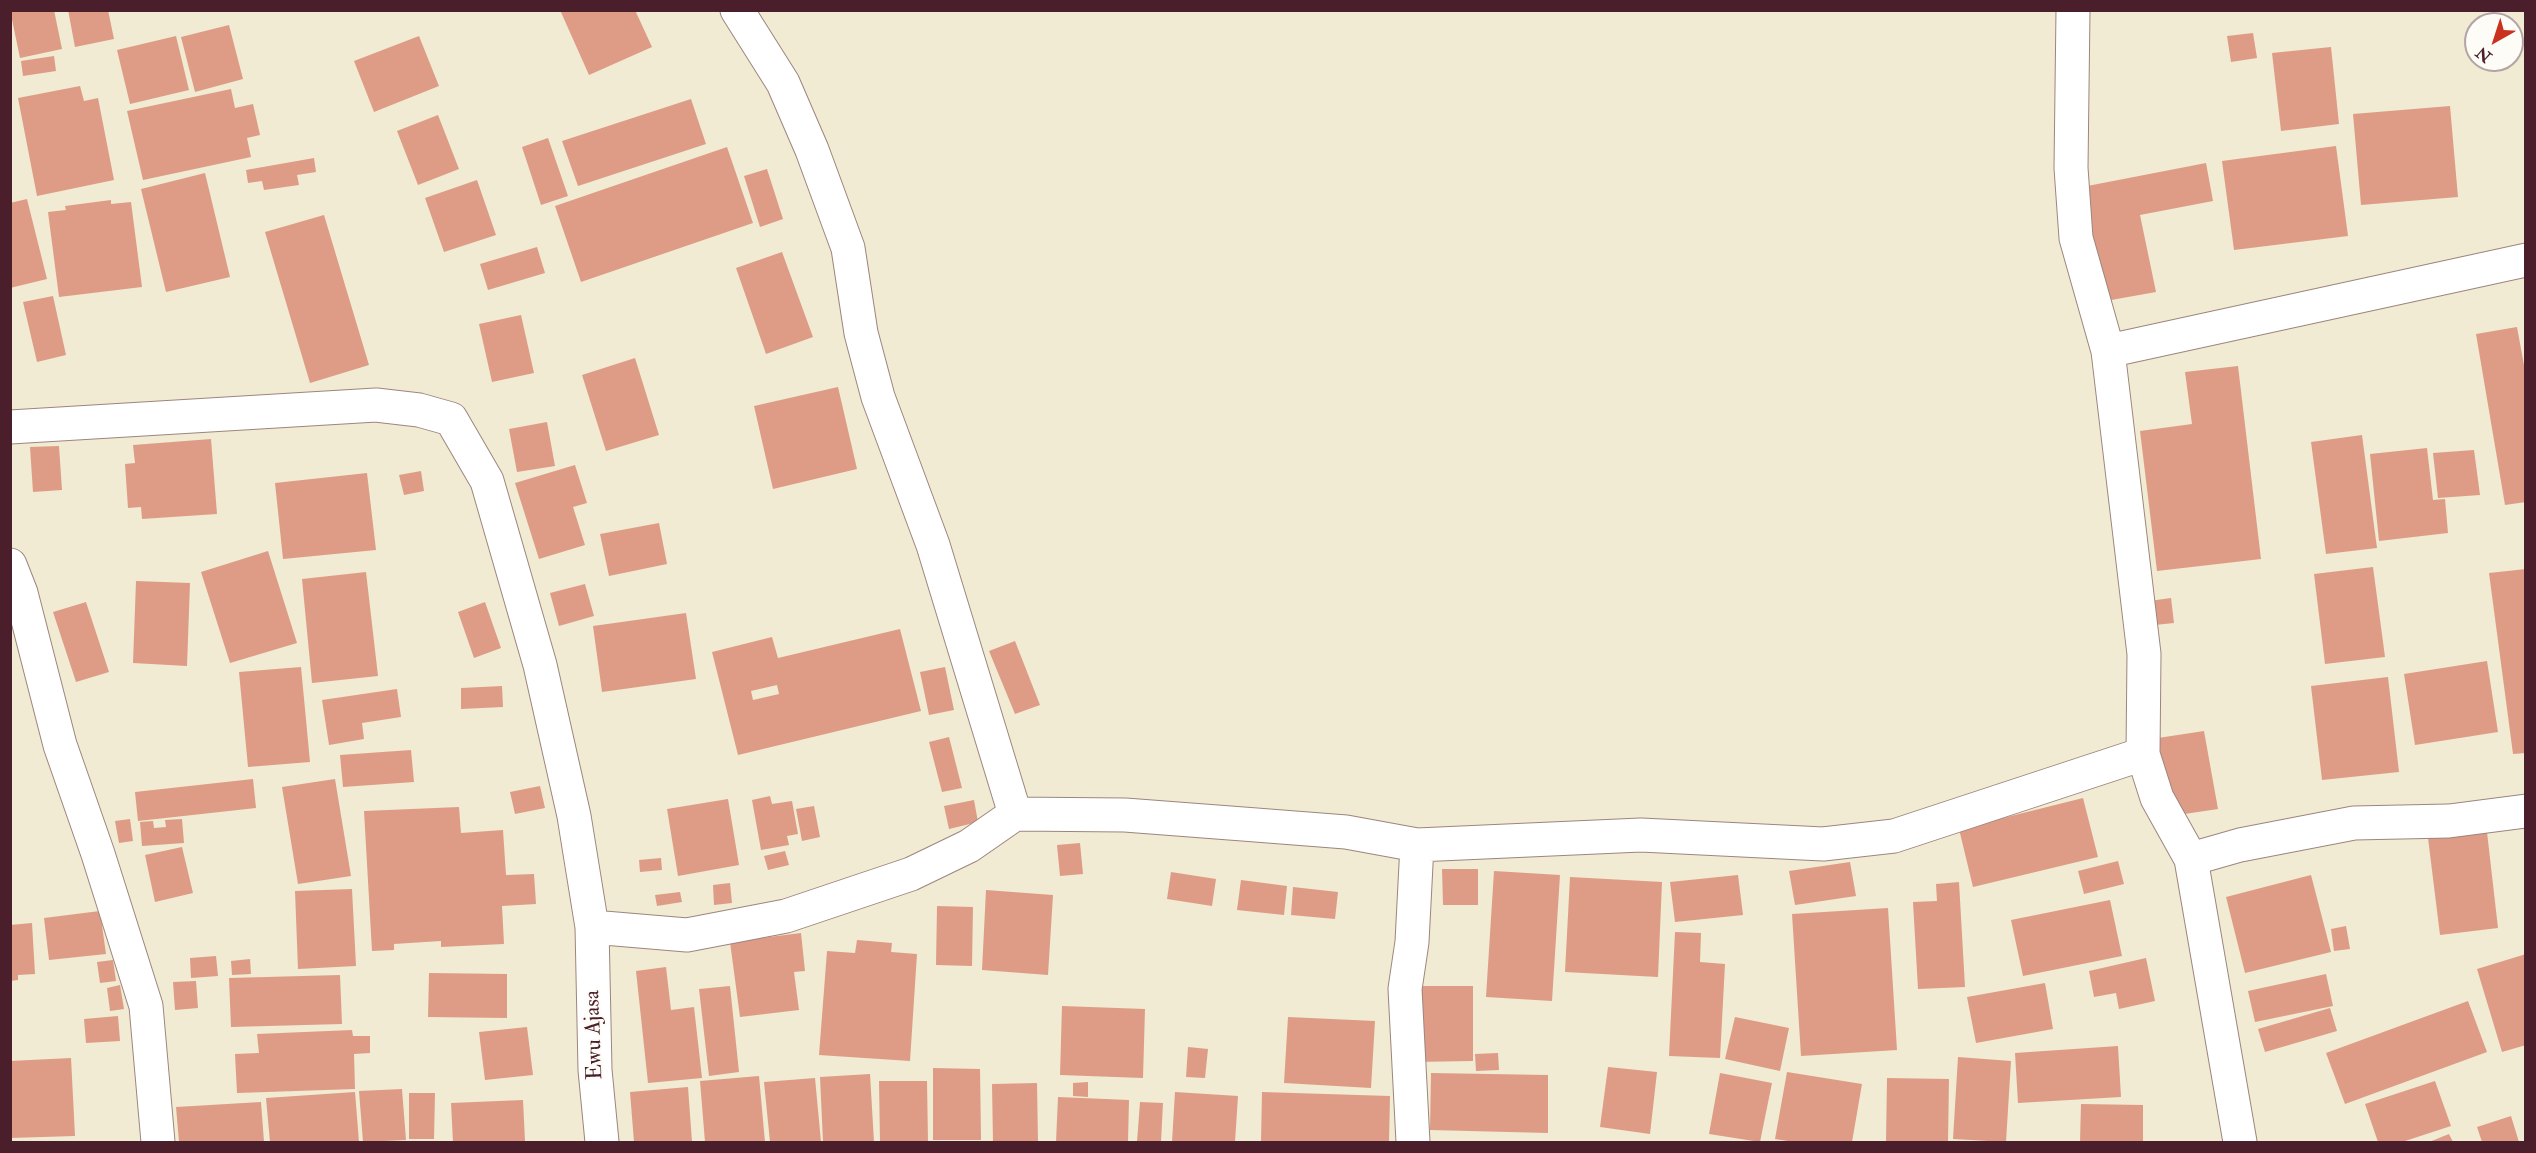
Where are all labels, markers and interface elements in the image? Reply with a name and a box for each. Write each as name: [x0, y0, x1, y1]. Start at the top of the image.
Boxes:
north arrow: [2464, 12, 2524, 72]
text: N: [2472, 42, 2496, 67]
street label: Ewu Ajasa: [580, 990, 610, 1080]

